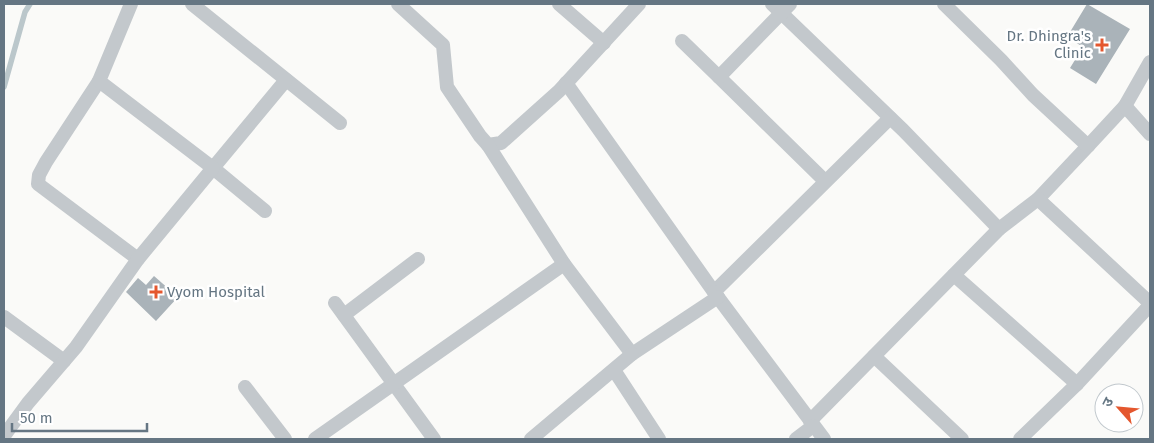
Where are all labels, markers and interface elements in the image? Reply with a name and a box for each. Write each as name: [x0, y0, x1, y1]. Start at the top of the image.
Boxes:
place label: Dr. Dhingra's Clinic: [1006, 27, 1091, 62]
marker: Dr. Dhingra's Clinic: [1095, 38, 1109, 52]
place label: Vyom Hospital: [167, 283, 266, 301]
marker: Vyom Hospital: [149, 285, 163, 299]
north arrow: [1094, 383, 1144, 433]
text: उ: [1098, 394, 1118, 410]
scale bar: [12, 400, 148, 432]
text: 50 m: [20, 409, 53, 427]

